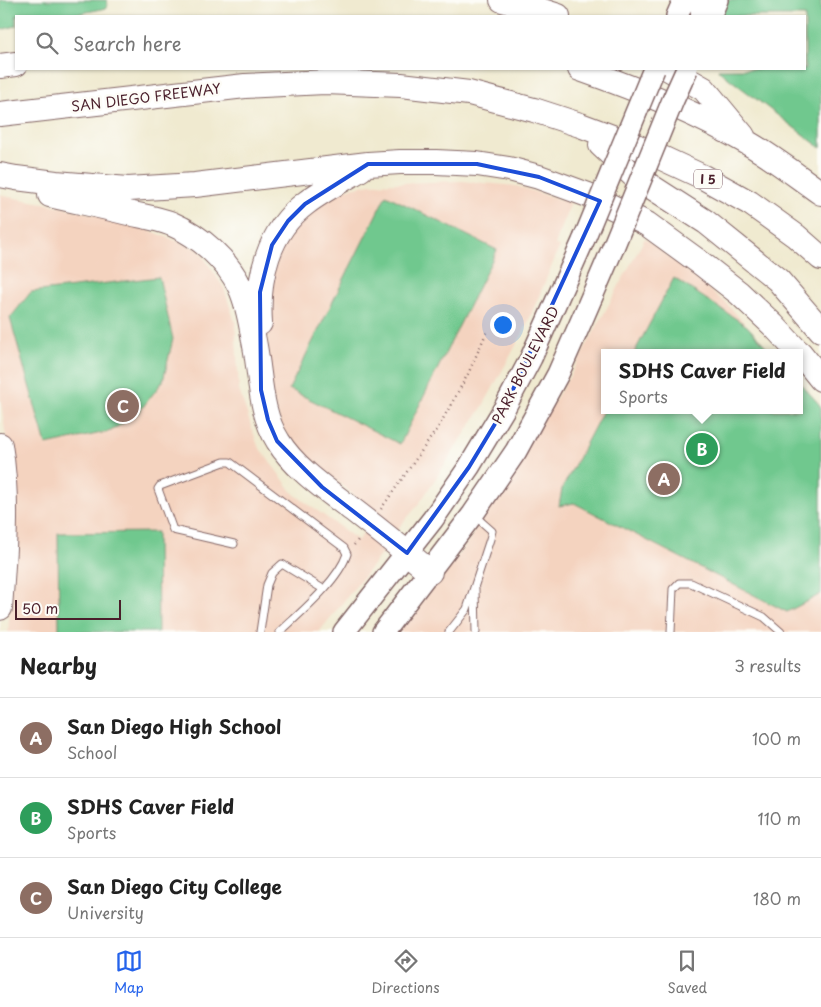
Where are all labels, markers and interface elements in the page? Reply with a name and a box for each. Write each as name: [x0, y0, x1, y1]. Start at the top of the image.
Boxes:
search box: [15, 15, 806, 70]
icon: search: [33, 29, 61, 57]
text: Search here: [73, 29, 182, 57]
street label: SAN DIEGO FREEWAY: [70, 77, 223, 117]
road number: I 5: [694, 170, 722, 188]
street label: PARK BOULEVARD: [486, 302, 564, 428]
your location: [490, 312, 516, 338]
popup: [601, 349, 803, 414]
text: SDHS Caver Field: [618, 356, 786, 384]
text: Sports: [618, 384, 668, 408]
pin: C: [107, 387, 139, 425]
pin: B: [686, 430, 718, 468]
pin: A: [648, 460, 680, 498]
scale bar: [15, 597, 121, 620]
text: 50 m: [22, 598, 58, 619]
text: Nearby: [20, 649, 97, 681]
text: 3 results: [734, 653, 801, 677]
text: San Diego High School: [67, 712, 281, 740]
text: A: [30, 726, 42, 750]
text: 100 m: [752, 726, 801, 750]
text: School: [67, 740, 117, 764]
text: SDHS Caver Field: [67, 792, 234, 820]
text: B: [31, 806, 41, 830]
text: 110 m: [758, 806, 801, 830]
text: Sports: [67, 820, 116, 844]
text: San Diego City College: [67, 872, 282, 900]
text: C: [30, 886, 42, 910]
text: 180 m: [753, 886, 801, 910]
text: University: [67, 900, 144, 924]
tab: Map: [114, 947, 144, 998]
tab: Directions: [372, 947, 440, 998]
tab: Saved: [667, 947, 707, 998]

